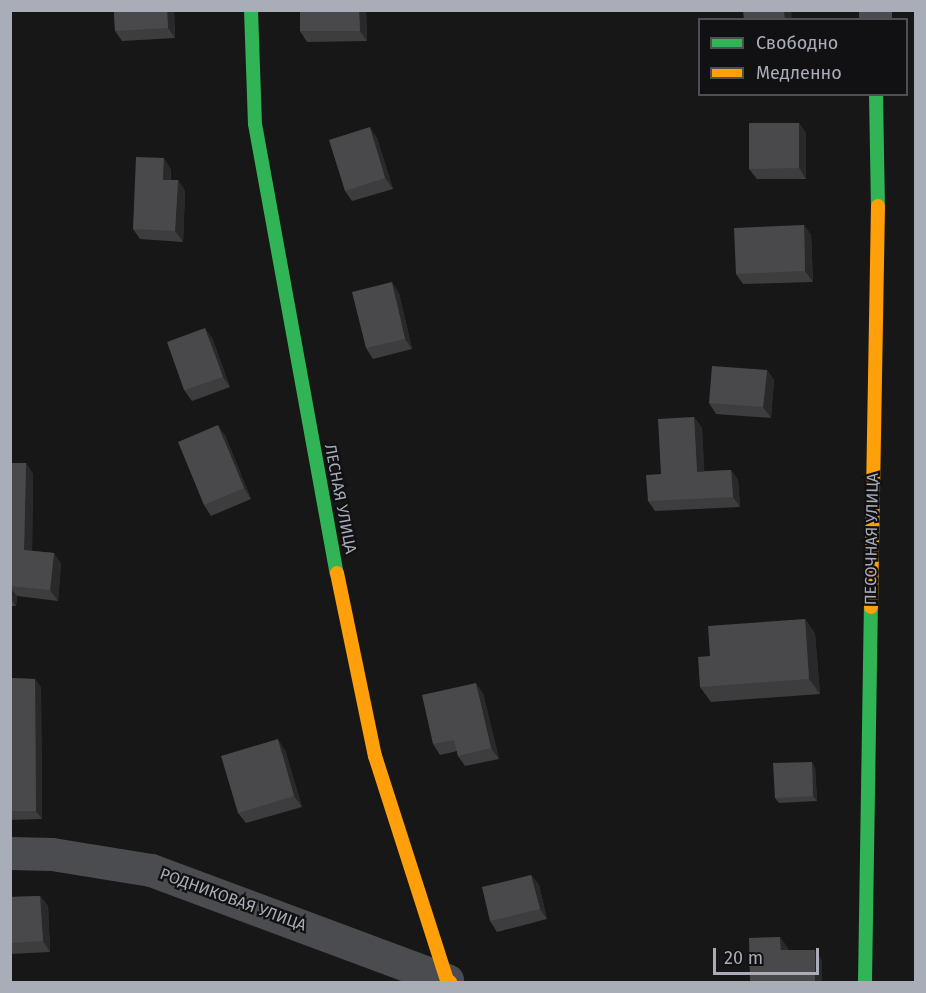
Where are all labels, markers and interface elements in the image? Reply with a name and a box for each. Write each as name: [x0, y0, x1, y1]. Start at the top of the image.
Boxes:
legend: [698, 18, 908, 96]
text: Свободно: [756, 32, 838, 54]
text: Медленно: [756, 62, 842, 84]
street label: ЛЕСНАЯ УЛИЦА: [320, 442, 360, 556]
street label: ПЕСОЧНАЯ УЛИЦА: [861, 473, 883, 605]
street label: РОДНИКОВАЯ УЛИЦА: [157, 865, 309, 935]
scale bar: [716, 936, 822, 974]
text: 20 m: [724, 947, 763, 969]

